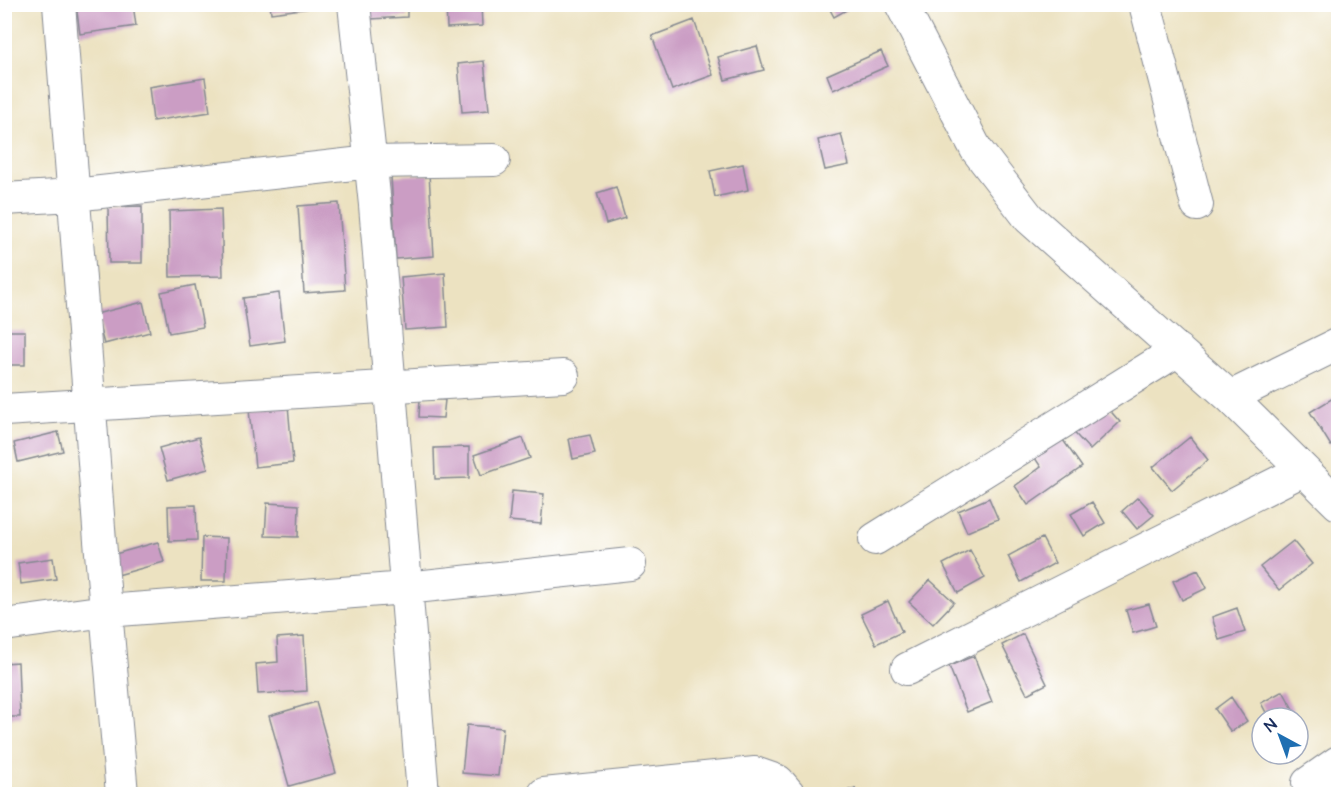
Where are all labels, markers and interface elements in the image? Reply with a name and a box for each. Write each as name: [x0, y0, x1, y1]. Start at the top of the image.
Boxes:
north arrow: [1250, 706, 1310, 766]
text: N: [1260, 714, 1282, 737]

